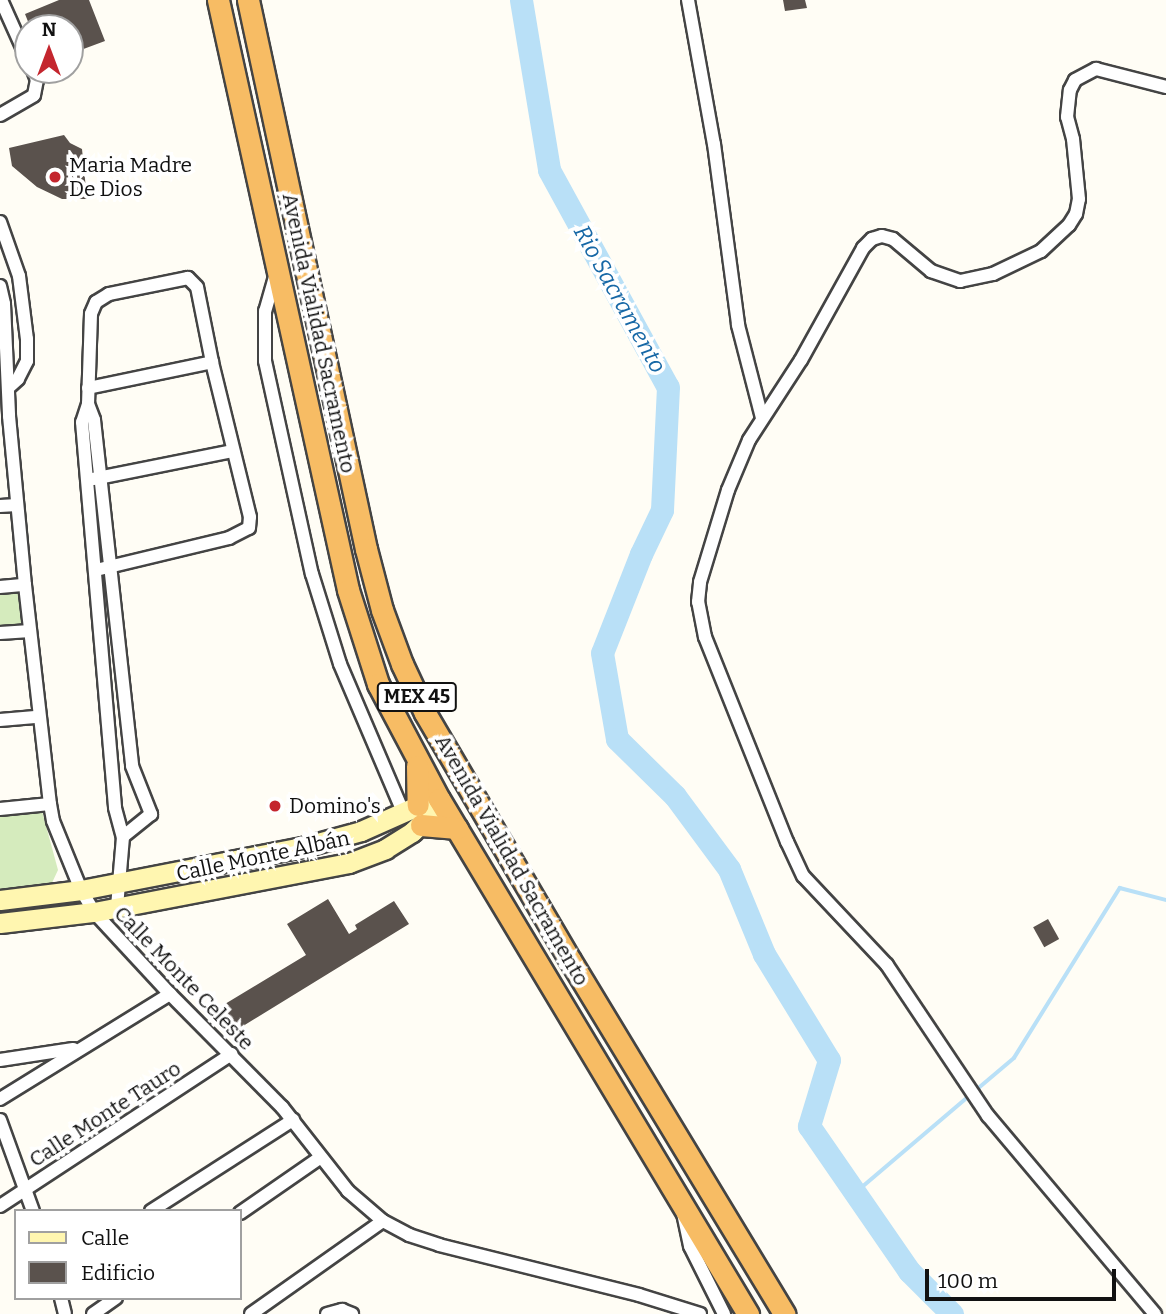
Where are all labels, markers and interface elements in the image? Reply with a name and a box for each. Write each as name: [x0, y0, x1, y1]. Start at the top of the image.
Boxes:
north arrow: [14, 14, 84, 84]
text: N: [42, 18, 56, 41]
place label: Maria Madre De Dios: [69, 152, 192, 202]
marker: Maria Madre De Dios: [47, 169, 63, 185]
street label: Avenida Vialidad Sacramento: [277, 191, 361, 475]
water label: Rio Sacramento: [568, 220, 672, 378]
road number: MEX 45: [377, 682, 457, 712]
street label: Avenida Vialidad Sacramento: [430, 730, 594, 990]
place label: Domino's: [289, 793, 381, 819]
marker: Domino's: [267, 798, 283, 814]
street label: Calle Monte Albán: [174, 825, 352, 887]
street label: Calle Monte Celeste: [109, 901, 259, 1055]
street label: Calle Monte Tauro: [25, 1056, 185, 1172]
legend: [14, 1209, 242, 1300]
text: Calle: [81, 1225, 129, 1251]
scale bar: [928, 1254, 1119, 1298]
text: Edificio: [81, 1260, 155, 1286]
text: 100 m: [938, 1268, 998, 1294]

